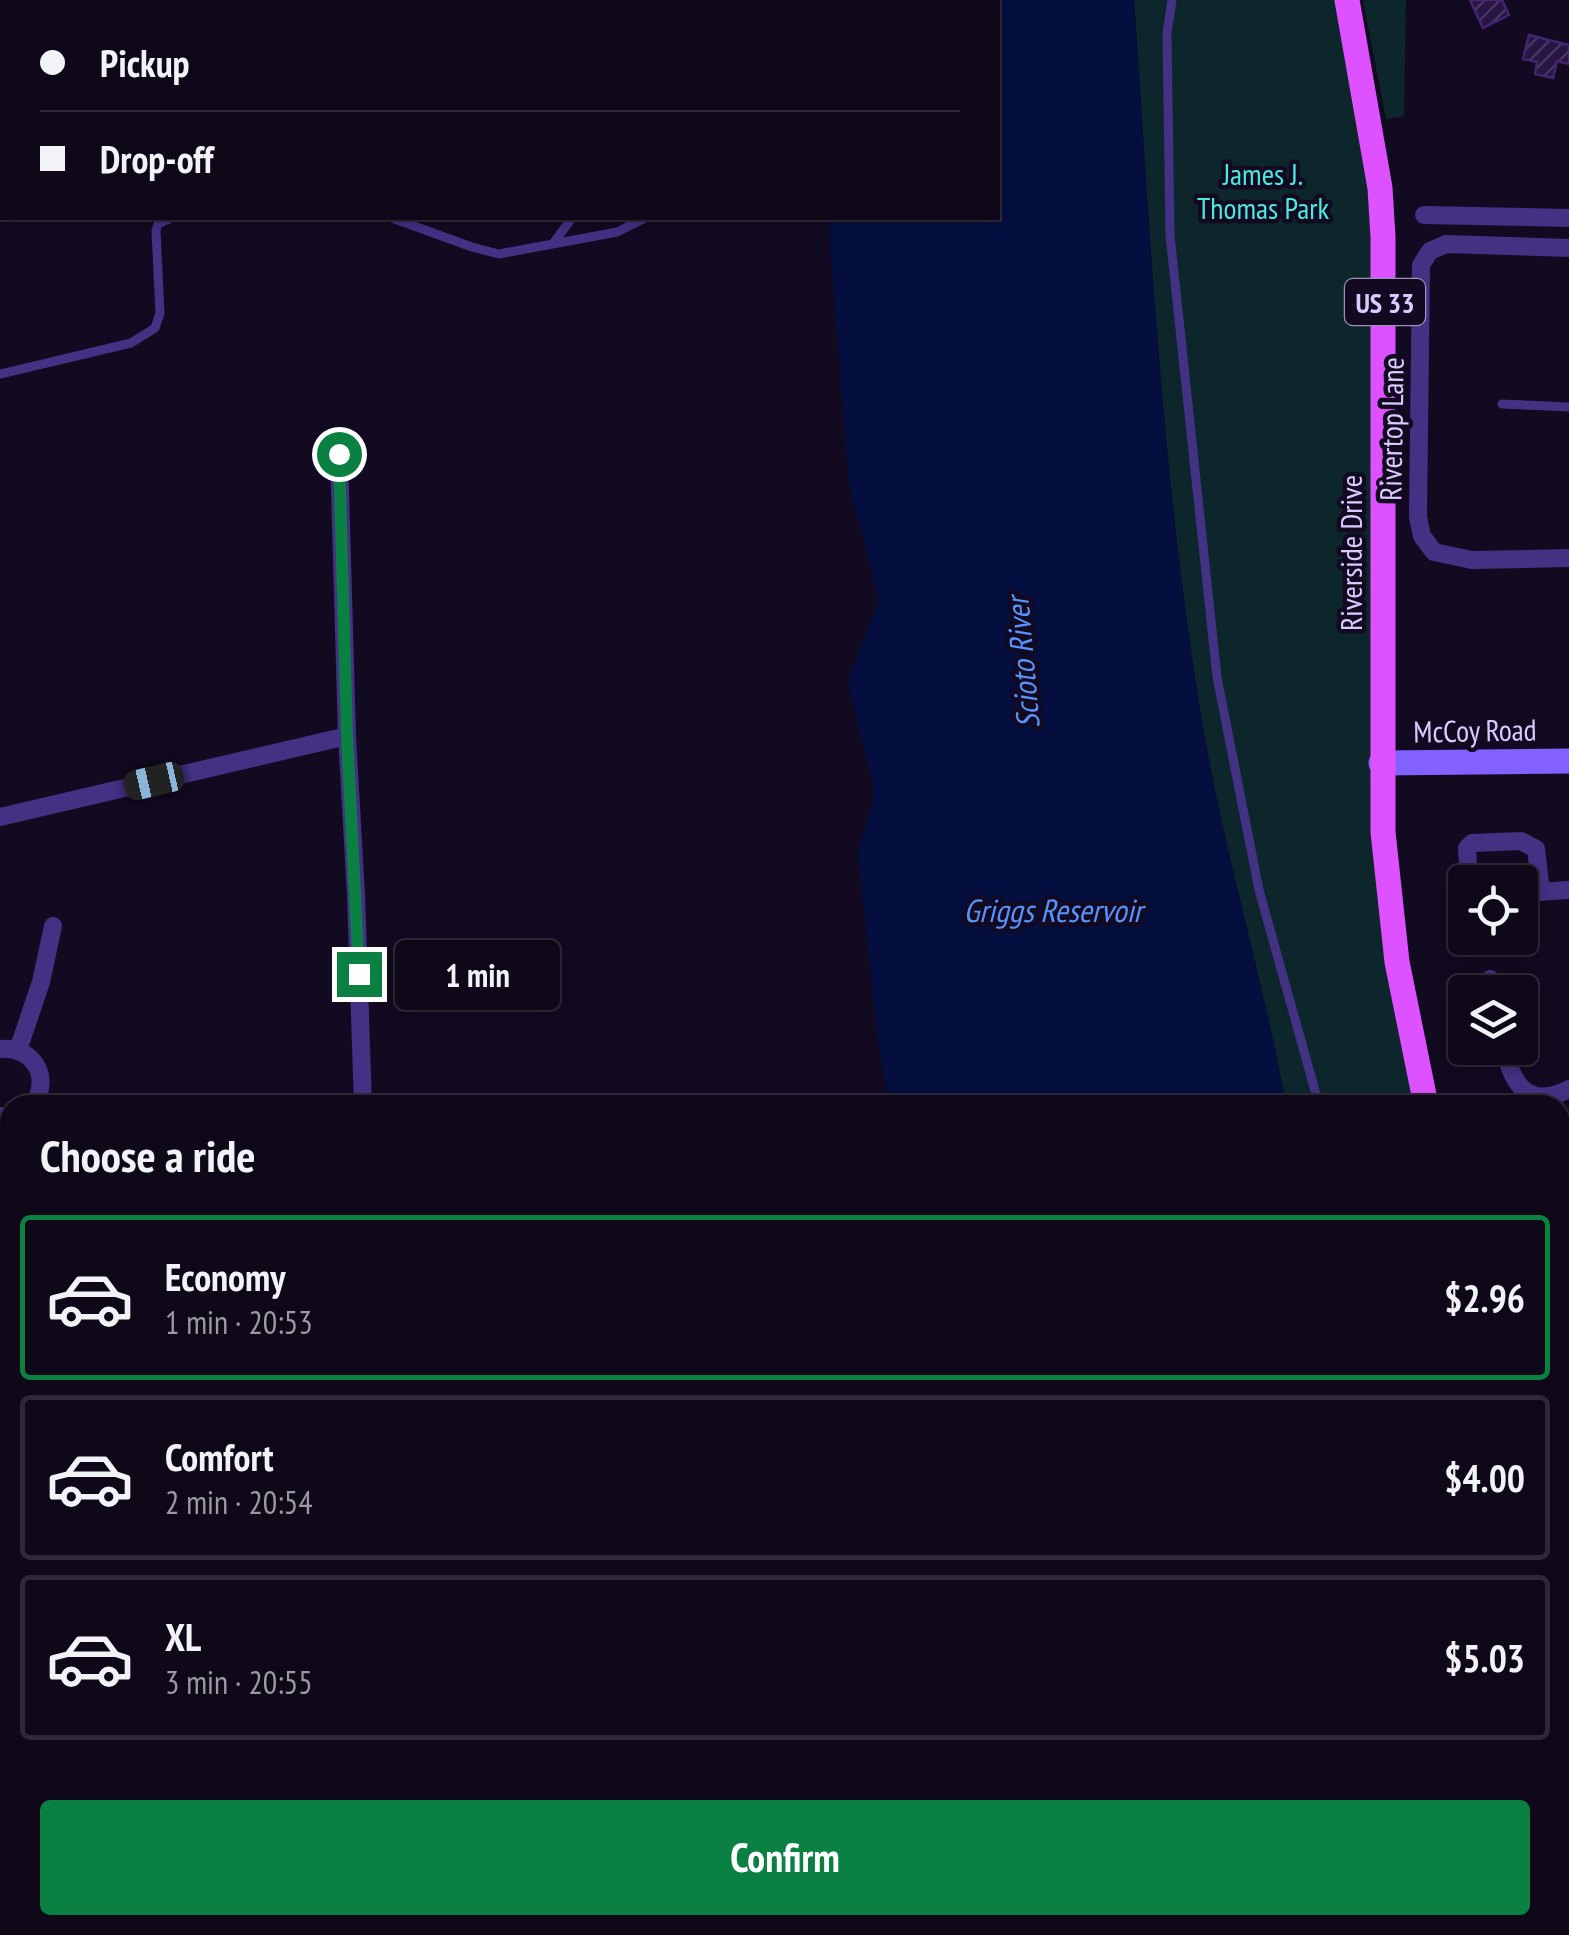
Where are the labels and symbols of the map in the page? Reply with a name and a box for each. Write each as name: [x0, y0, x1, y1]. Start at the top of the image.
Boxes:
park label: James J. Thomas Park: [1197, 154, 1329, 227]
road number: US 33: [1345, 279, 1425, 325]
street label: Rivertop Lane: [1370, 357, 1412, 501]
route start: [317, 432, 362, 477]
street label: Riverside Drive: [1331, 475, 1370, 631]
water label: Scioto River: [995, 591, 1049, 730]
street label: McCoy Road: [1413, 709, 1537, 751]
car: [121, 760, 187, 802]
water label: Griggs Reservoir: [964, 889, 1147, 931]
callout: 1 min: [394, 939, 559, 1009]
route end: [337, 952, 382, 997]

